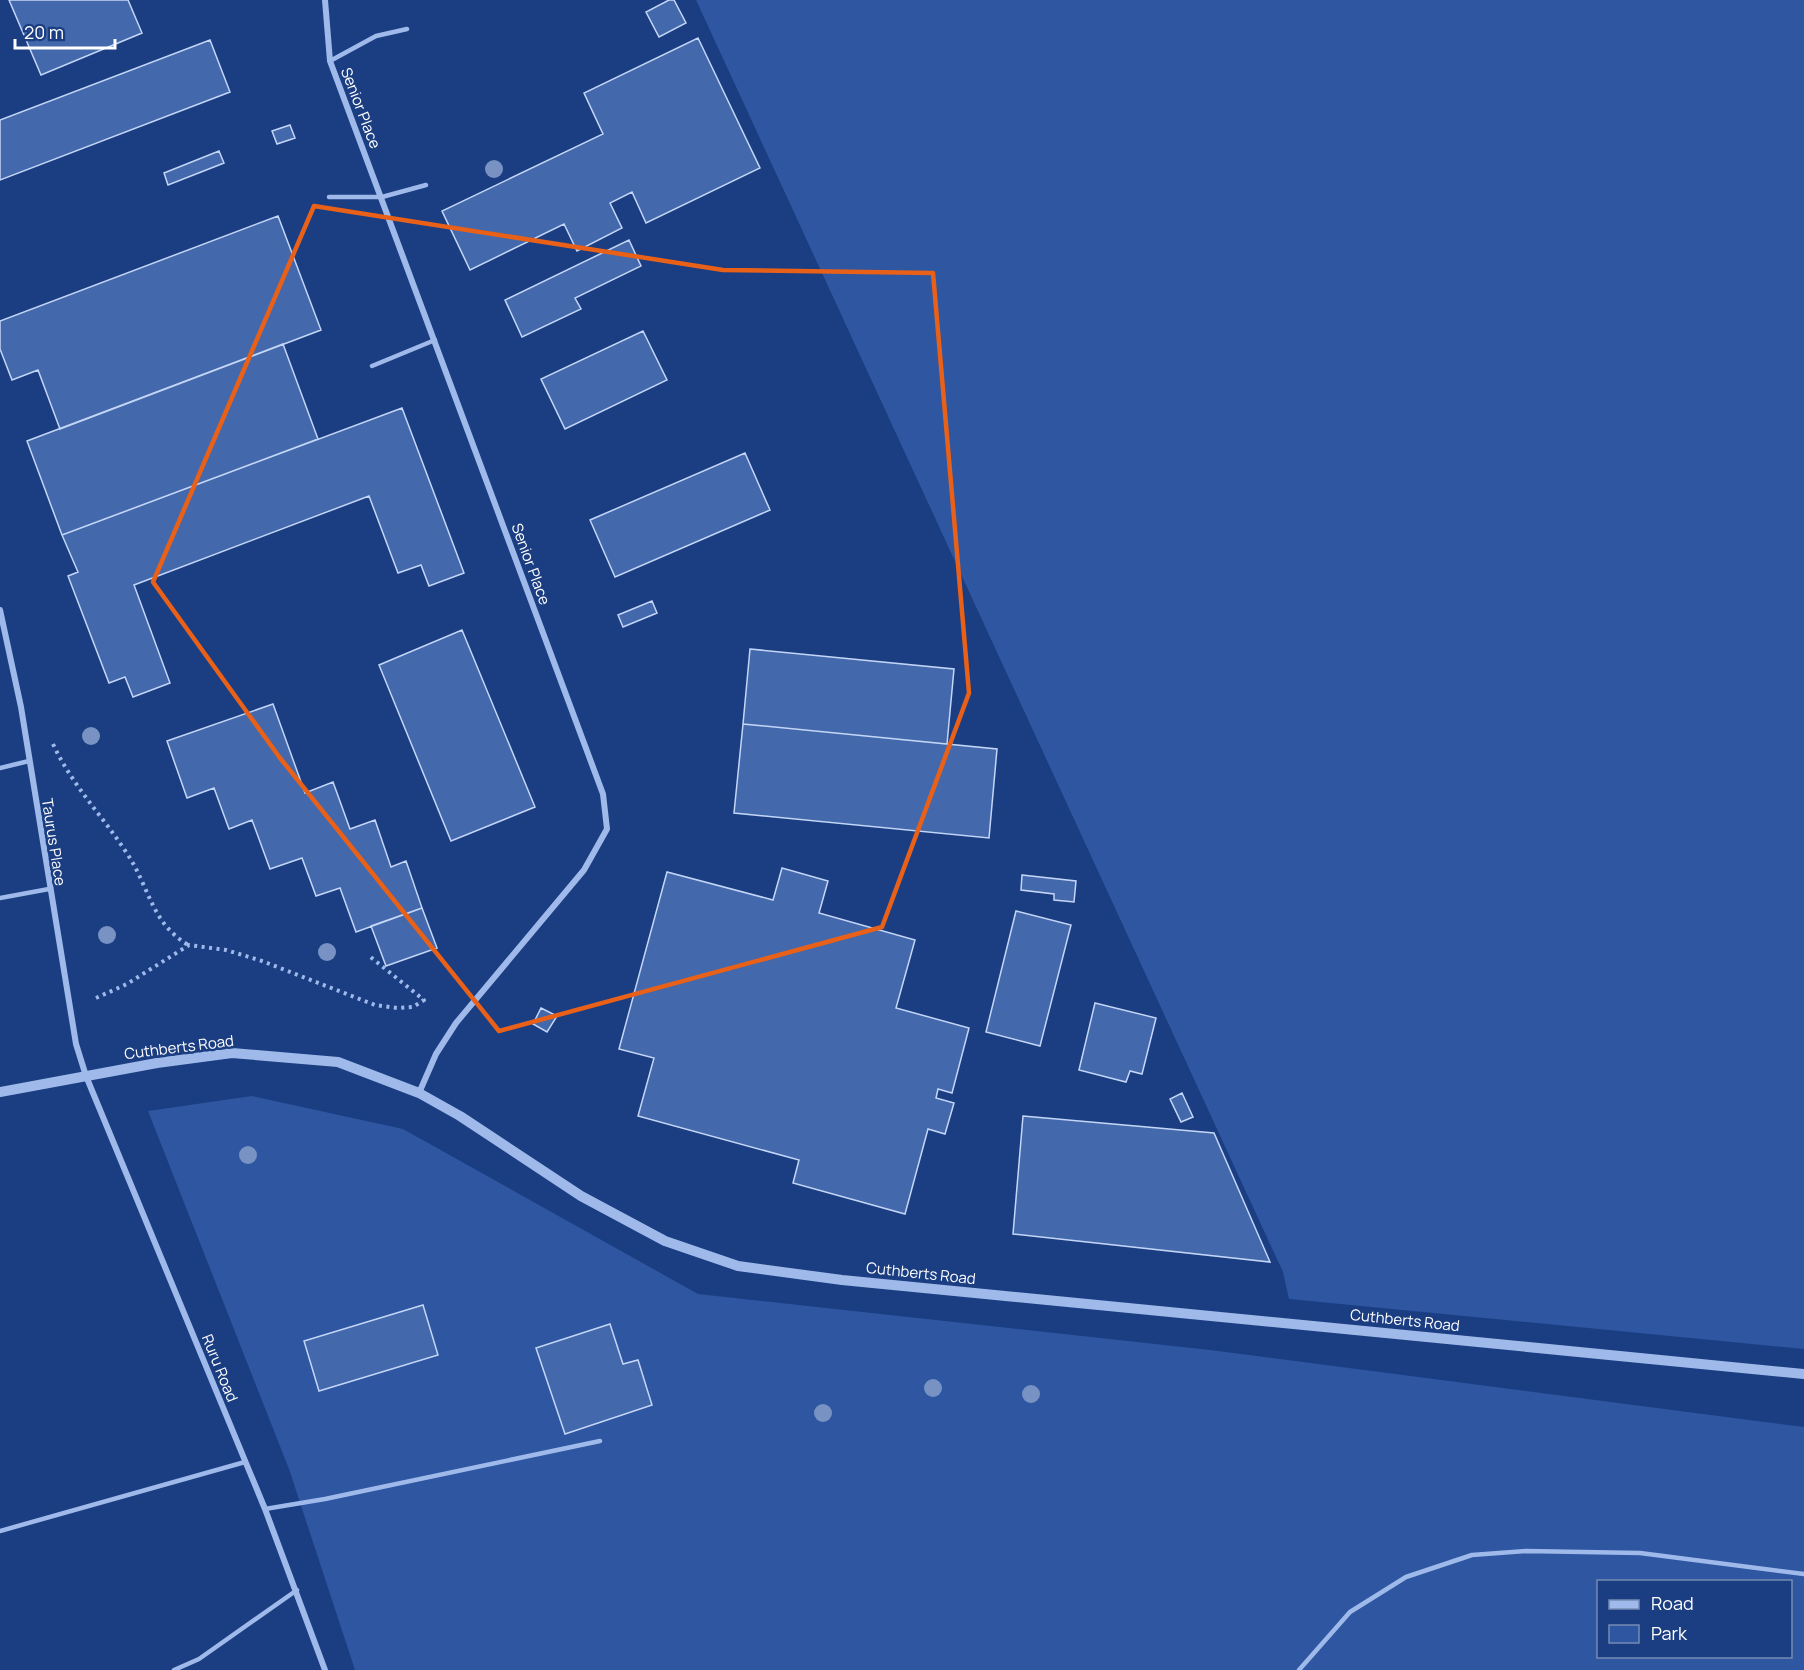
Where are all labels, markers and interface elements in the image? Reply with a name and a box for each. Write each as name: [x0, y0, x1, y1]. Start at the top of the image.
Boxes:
scale bar: [15, 12, 116, 50]
text: 20 m: [24, 20, 64, 44]
street label: Senior Place: [336, 64, 386, 152]
street label: Senior Place: [507, 520, 556, 608]
street label: Taurus Place: [37, 797, 71, 887]
street label: Cuthberts Road: [123, 1030, 235, 1064]
street label: Cuthberts Road: [865, 1257, 977, 1289]
street label: Cuthberts Road: [1349, 1304, 1461, 1336]
street label: Ruru Road: [197, 1331, 243, 1405]
legend: [1597, 1580, 1792, 1658]
text: Road: [1651, 1591, 1694, 1615]
text: Park: [1651, 1621, 1688, 1645]

